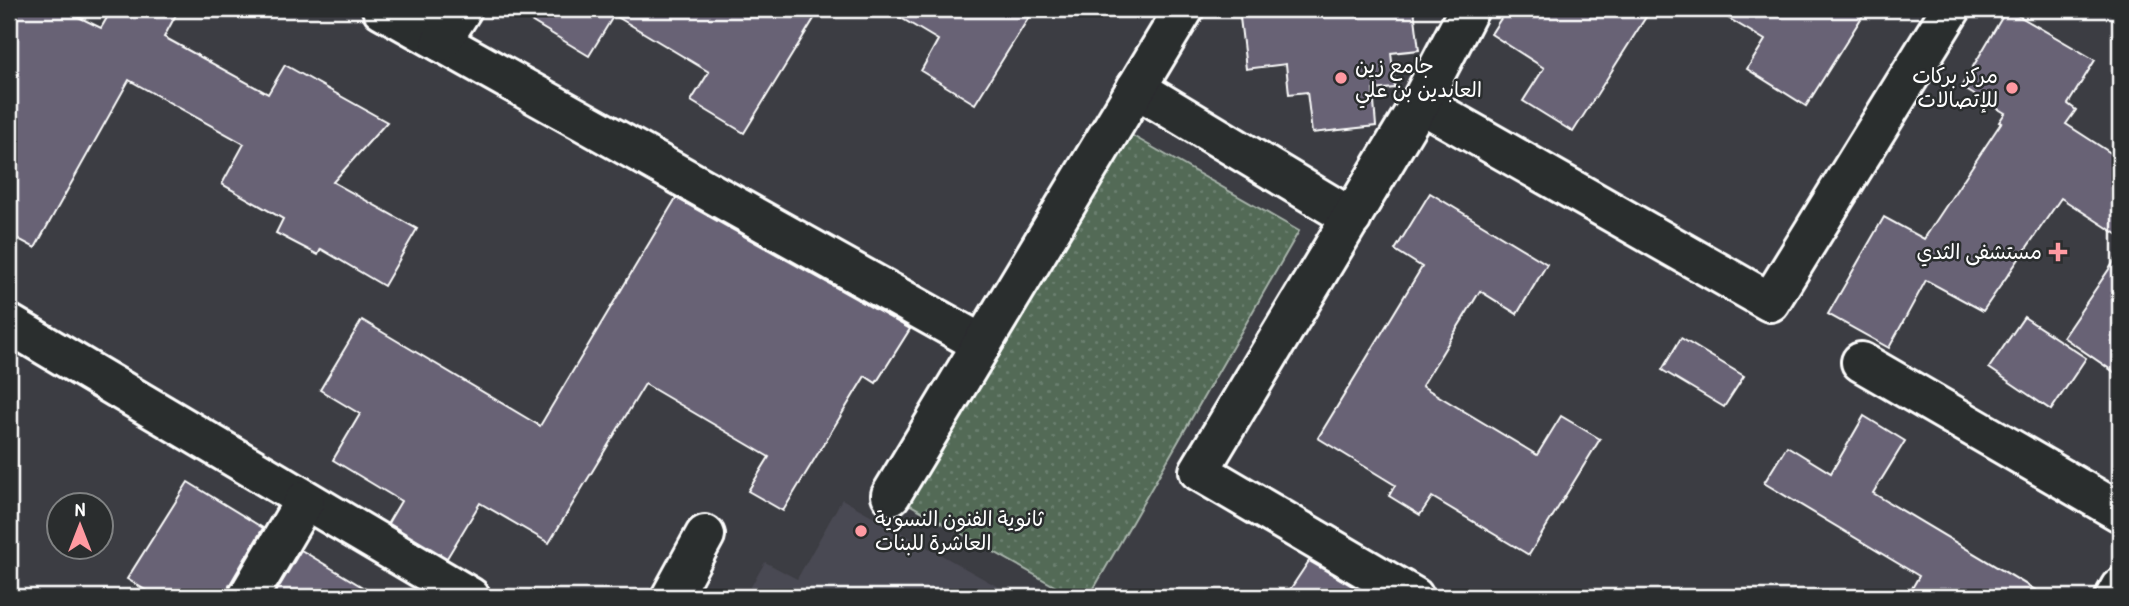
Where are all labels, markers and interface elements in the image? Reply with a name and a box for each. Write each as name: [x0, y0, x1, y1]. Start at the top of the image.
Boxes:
place label: جامع زين العابدين بن علي: [1355, 51, 1482, 109]
place label: مركز بركات للإتصالات: [1912, 61, 1998, 114]
marker: جامع زين العابدين بن علي: [1333, 70, 1349, 86]
marker: مركز بركات للإتصالات: [2004, 80, 2020, 96]
place label: مستشفى الثدي: [1916, 237, 2042, 267]
marker: مستشفى الثدي: [2048, 242, 2068, 262]
north arrow: [46, 490, 116, 560]
text: N: [75, 496, 85, 522]
place label: ثانوية الفنون النسوية العاشرة للبنات: [875, 504, 1044, 557]
marker: ثانوية الفنون النسوية العاشرة للبنات: [853, 523, 869, 539]

